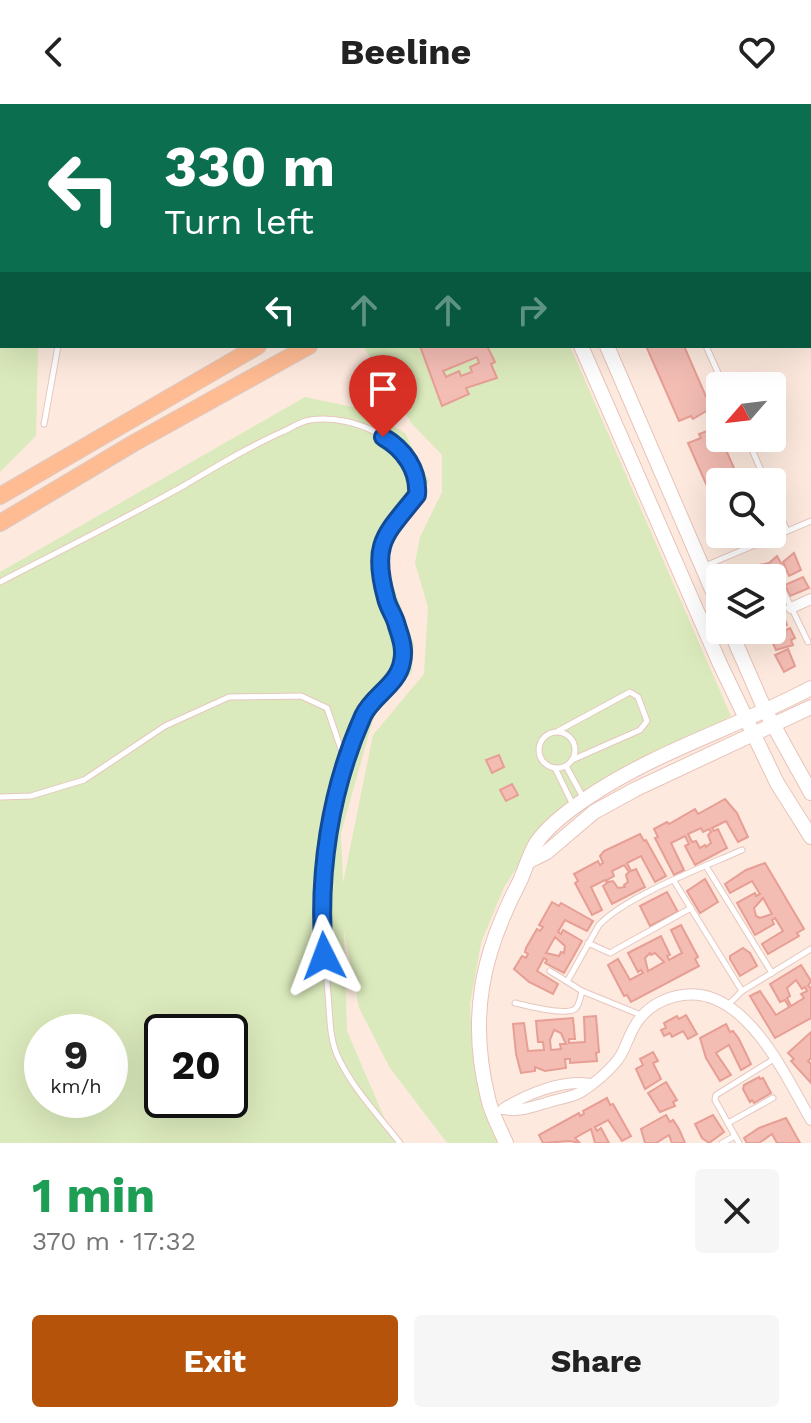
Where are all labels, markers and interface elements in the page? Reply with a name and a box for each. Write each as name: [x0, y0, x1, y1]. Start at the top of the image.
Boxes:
icon: back: [32, 30, 76, 74]
icon: heart: [735, 30, 779, 74]
text: Beeline: [340, 31, 471, 73]
text: 330 m: [164, 134, 335, 200]
icon: left: [32, 136, 136, 240]
text: Turn left: [164, 201, 314, 243]
icon: left: [258, 288, 302, 332]
icon: ahead: [342, 288, 386, 332]
icon: ahead: [426, 288, 470, 332]
icon: right: [510, 288, 554, 332]
pin: [349, 355, 417, 437]
icon: arrive: [361, 367, 405, 411]
north arrow: [706, 372, 786, 452]
map controls: [706, 372, 786, 644]
button: search: [706, 468, 786, 548]
button: layers: [706, 564, 786, 644]
position arrow: [282, 914, 366, 998]
speed limit sign: 20: [144, 1014, 248, 1118]
text: 9: [64, 1032, 88, 1079]
text: km/h: [50, 1074, 102, 1098]
text: 1 min: [32, 1167, 155, 1224]
button: close: [695, 1169, 779, 1253]
text: 370 m · 17:32: [32, 1226, 196, 1256]
button: Exit: [32, 1315, 398, 1407]
button: Share: [414, 1315, 779, 1407]

